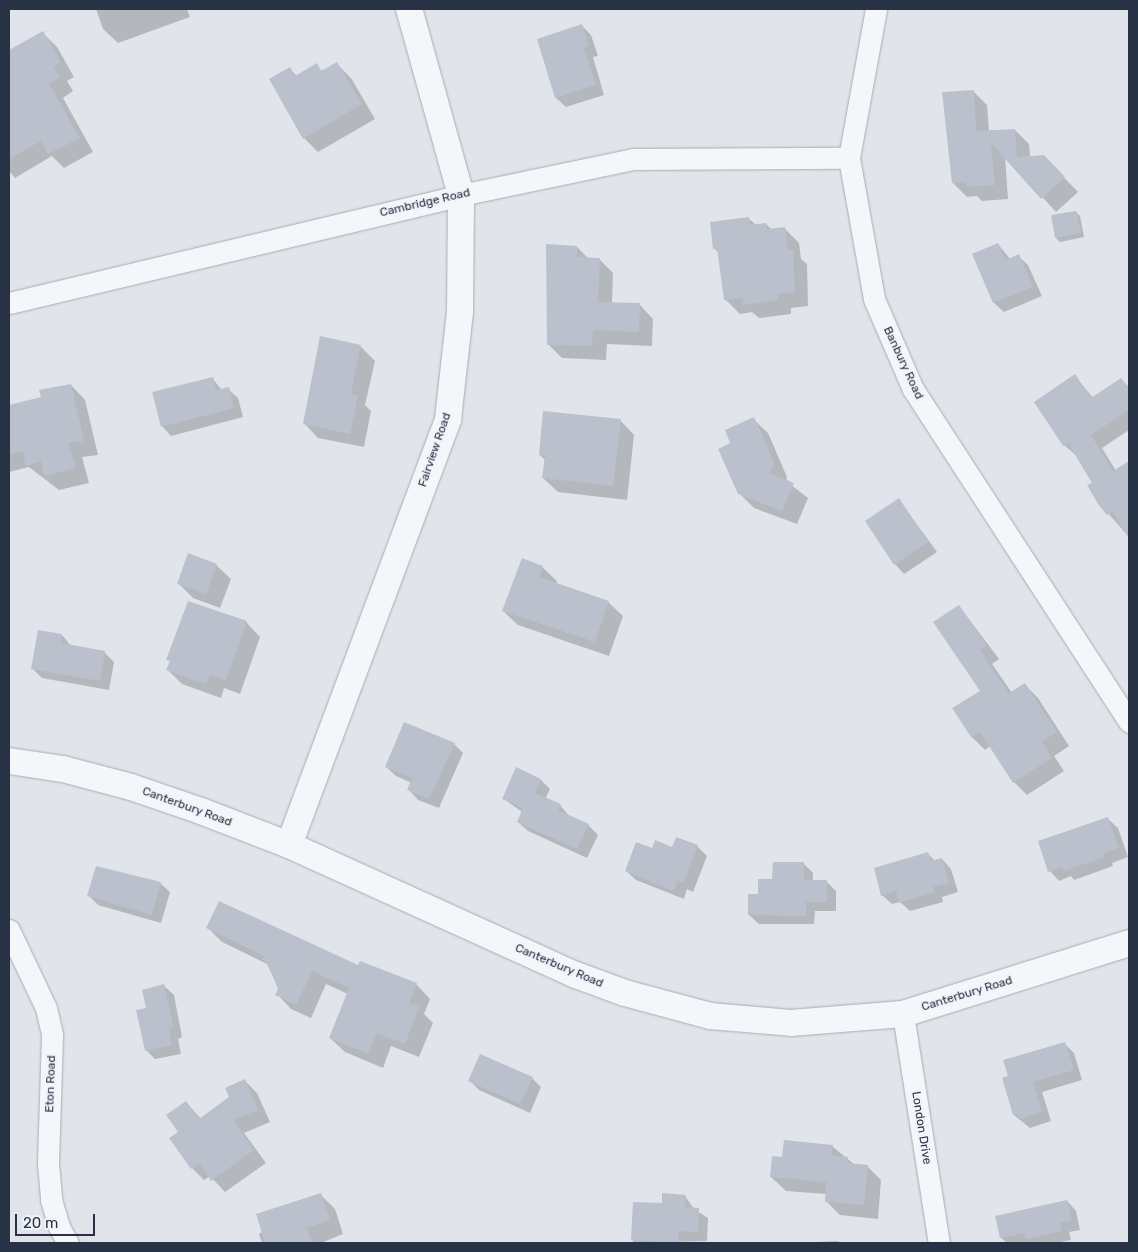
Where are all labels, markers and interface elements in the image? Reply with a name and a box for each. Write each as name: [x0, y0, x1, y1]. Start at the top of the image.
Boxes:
street label: Cambridge Road: [378, 186, 472, 220]
street label: Banbury Road: [880, 324, 926, 402]
street label: Fairview Road: [416, 411, 454, 489]
street label: Canterbury Road: [140, 784, 234, 830]
street label: Canterbury Road: [513, 941, 605, 991]
street label: Canterbury Road: [920, 973, 1014, 1015]
street label: Eton Road: [43, 1055, 59, 1113]
street label: London Drive: [908, 1090, 934, 1166]
scale bar: [18, 1204, 98, 1236]
text: 20 m: [23, 1214, 58, 1232]

